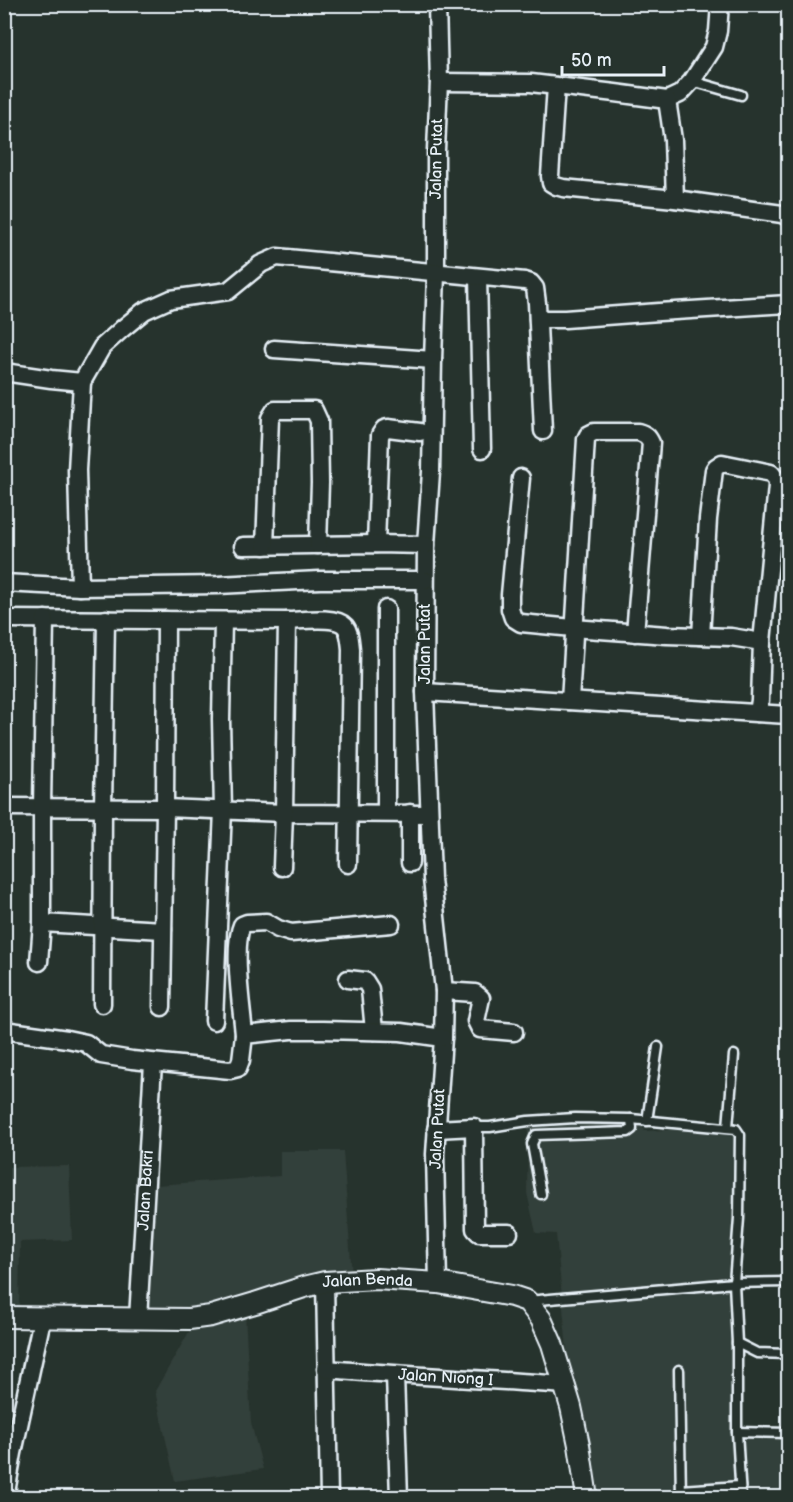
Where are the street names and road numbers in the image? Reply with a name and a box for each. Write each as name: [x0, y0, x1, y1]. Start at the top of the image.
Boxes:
street label: Jalan Putat: [427, 119, 447, 199]
street label: Jalan Putat: [416, 604, 435, 684]
street label: Jalan Putat: [426, 1088, 450, 1170]
street label: Jalan Bakri: [134, 1150, 157, 1231]
street label: Jalan Benda: [322, 1269, 414, 1292]
street label: Jalan Niong I: [397, 1365, 494, 1390]

